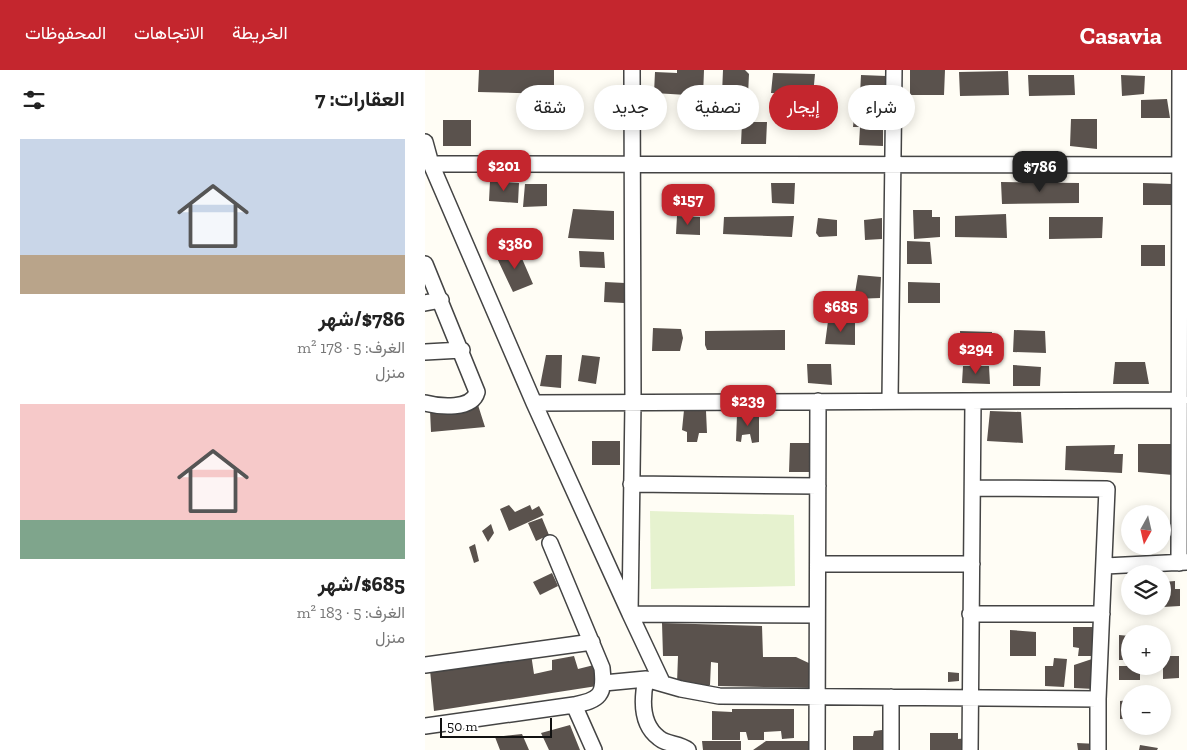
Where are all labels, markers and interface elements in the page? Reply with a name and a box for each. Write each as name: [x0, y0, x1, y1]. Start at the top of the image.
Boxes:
text: Casavia: [1080, 21, 1162, 50]
text: المحفوظات: [25, 22, 106, 44]
text: الاتجاهات: [134, 22, 204, 44]
text: الخريطة: [232, 22, 288, 44]
chip: شقة: [516, 85, 584, 130]
chip: جديد: [594, 85, 667, 130]
chip: تصفية: [677, 85, 759, 130]
chip: إيجار: [769, 85, 838, 130]
chip: شراء: [848, 85, 915, 130]
icon: filters: [20, 86, 48, 114]
text: العقارات: 7: [315, 86, 405, 111]
pin: $201: [474, 150, 534, 192]
pin: $786: [1010, 150, 1070, 193]
text: $201: [488, 156, 520, 175]
text: $786: [1024, 157, 1056, 176]
icon: home: [168, 171, 258, 261]
pin: $157: [658, 184, 718, 226]
text: $157: [673, 190, 703, 209]
pin: $380: [485, 228, 545, 270]
text: $380: [498, 234, 532, 253]
pin: $685: [811, 290, 871, 333]
text: $685: [824, 297, 858, 316]
text: $786/شهر: [318, 306, 405, 331]
pin: $294: [946, 332, 1006, 375]
text: الغرف: 5 · 178 m²: [297, 338, 405, 357]
text: $294: [959, 339, 993, 358]
text: منزل: [375, 363, 405, 382]
pin: $239: [718, 384, 778, 427]
text: $239: [731, 391, 765, 410]
icon: home: [168, 436, 258, 526]
north arrow: [1121, 505, 1171, 555]
map controls: [1121, 505, 1171, 735]
button: layers: [1121, 565, 1171, 615]
text: $685/شهر: [318, 571, 405, 596]
text: الغرف: 5 · 183 m²: [297, 603, 405, 622]
button: +: [1121, 625, 1171, 675]
text: منزل: [375, 628, 405, 647]
button: −: [1121, 685, 1171, 735]
scale bar: [440, 715, 553, 738]
text: 50 m: [447, 718, 478, 735]

